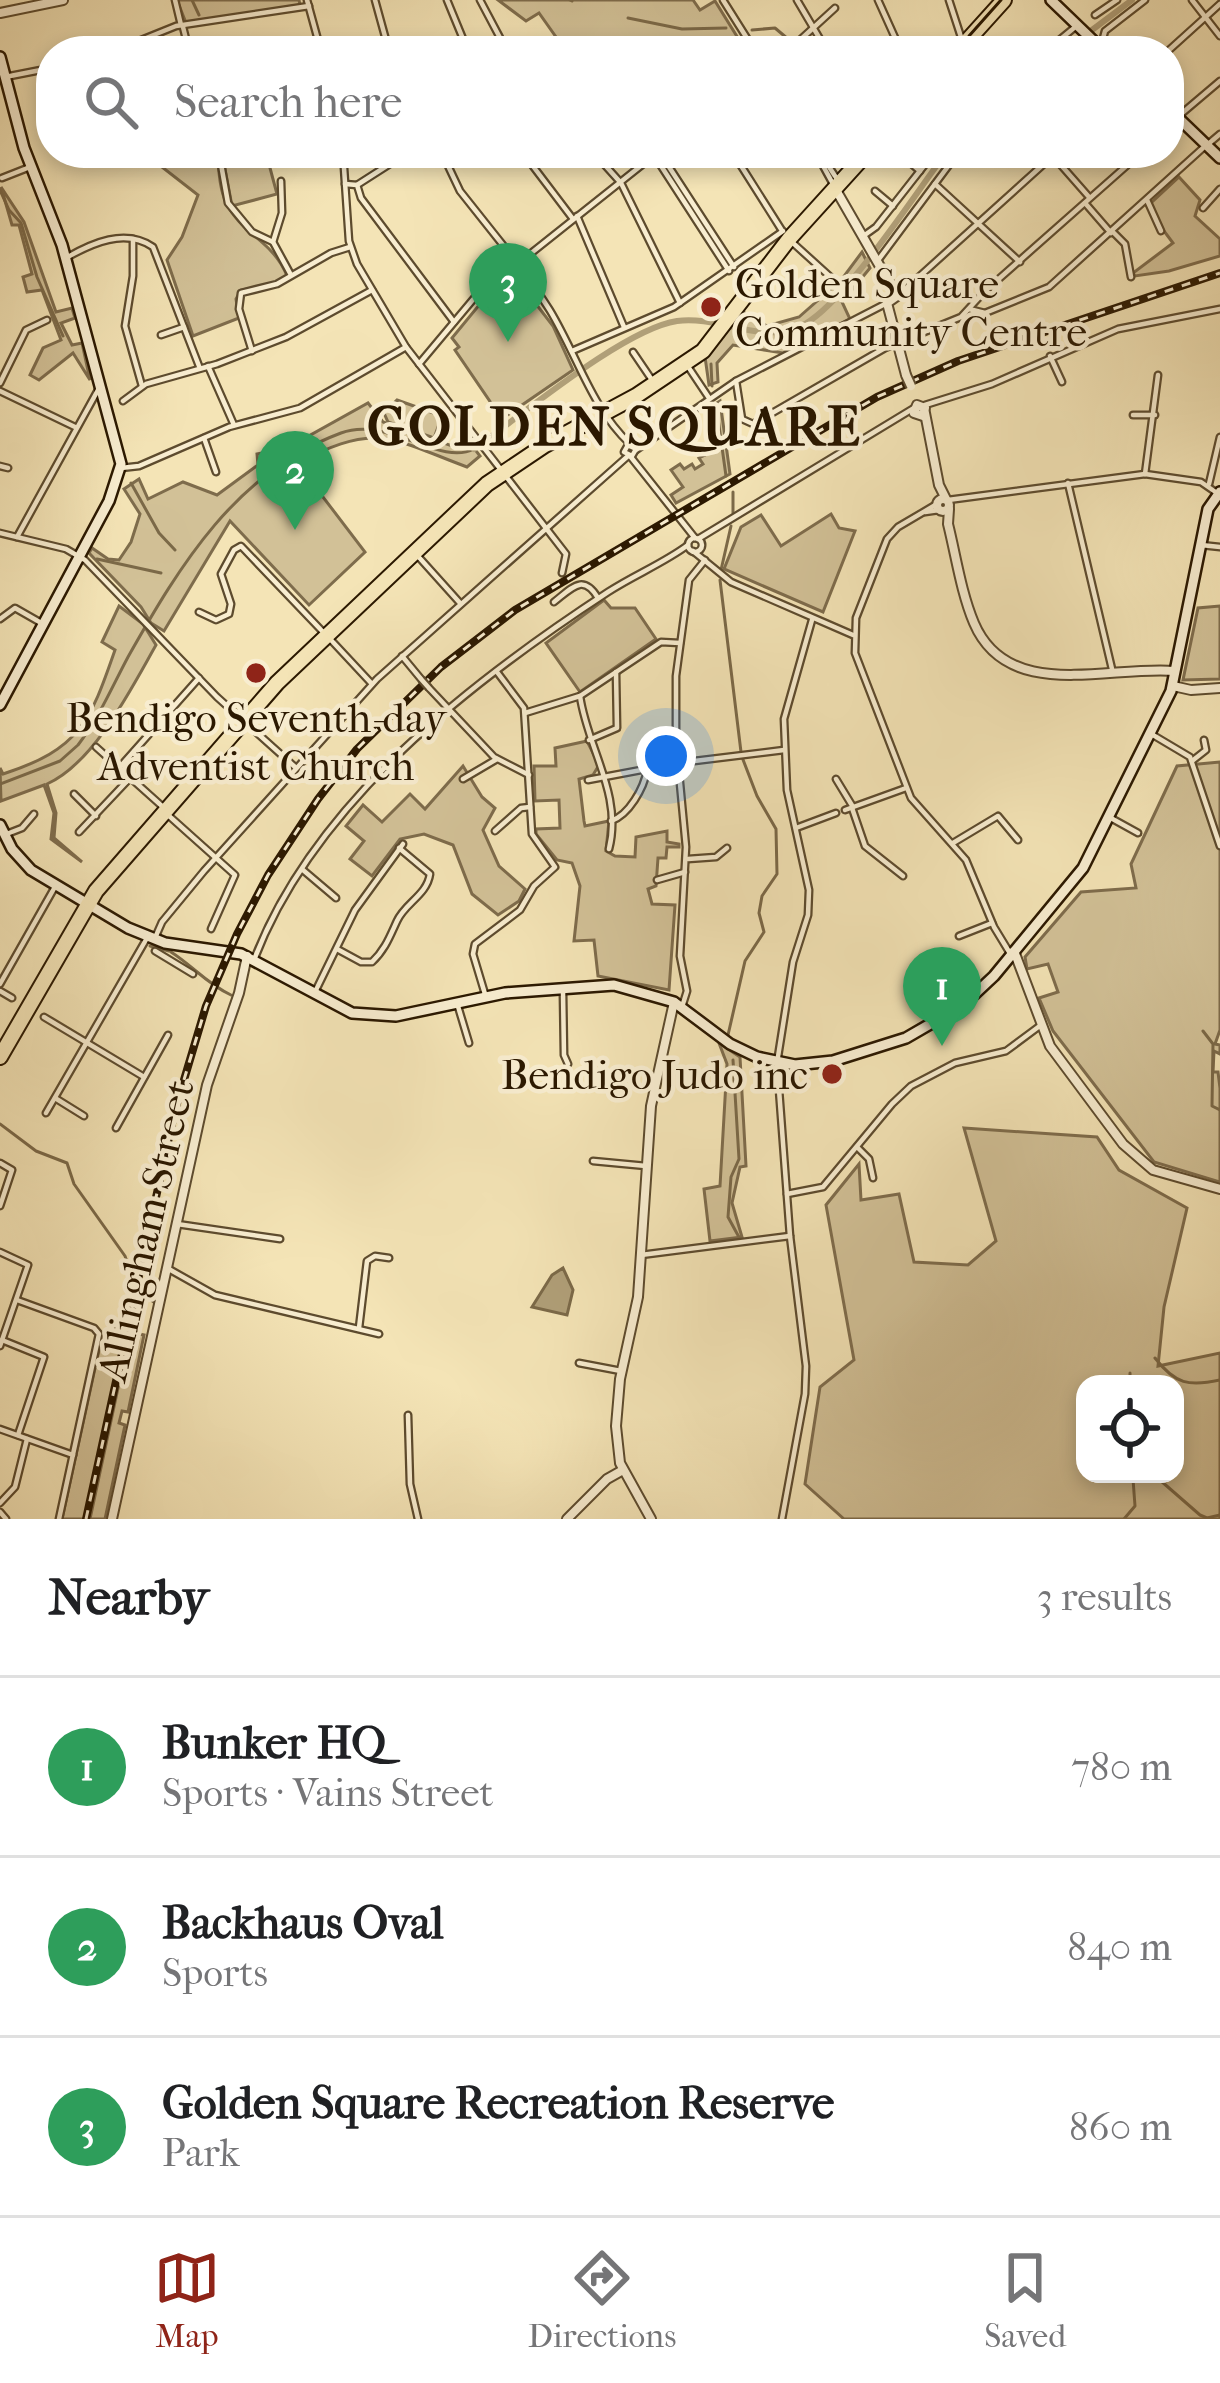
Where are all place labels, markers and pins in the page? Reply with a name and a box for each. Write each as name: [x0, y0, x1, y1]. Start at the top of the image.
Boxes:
pin: 3: [469, 243, 547, 342]
place label: Golden Square Community Centre: [735, 260, 1087, 357]
marker: Golden Square Community Centre: [698, 294, 724, 320]
pin: 2: [256, 431, 334, 530]
marker: Bendigo Seventh-day Adventist Church: [243, 660, 269, 686]
place label: Bendigo Seventh-day Adventist Church: [66, 694, 448, 791]
pin: 1: [903, 947, 981, 1046]
place label: Bendigo Judo inc: [501, 1051, 808, 1100]
marker: Bendigo Judo inc: [819, 1061, 845, 1087]

